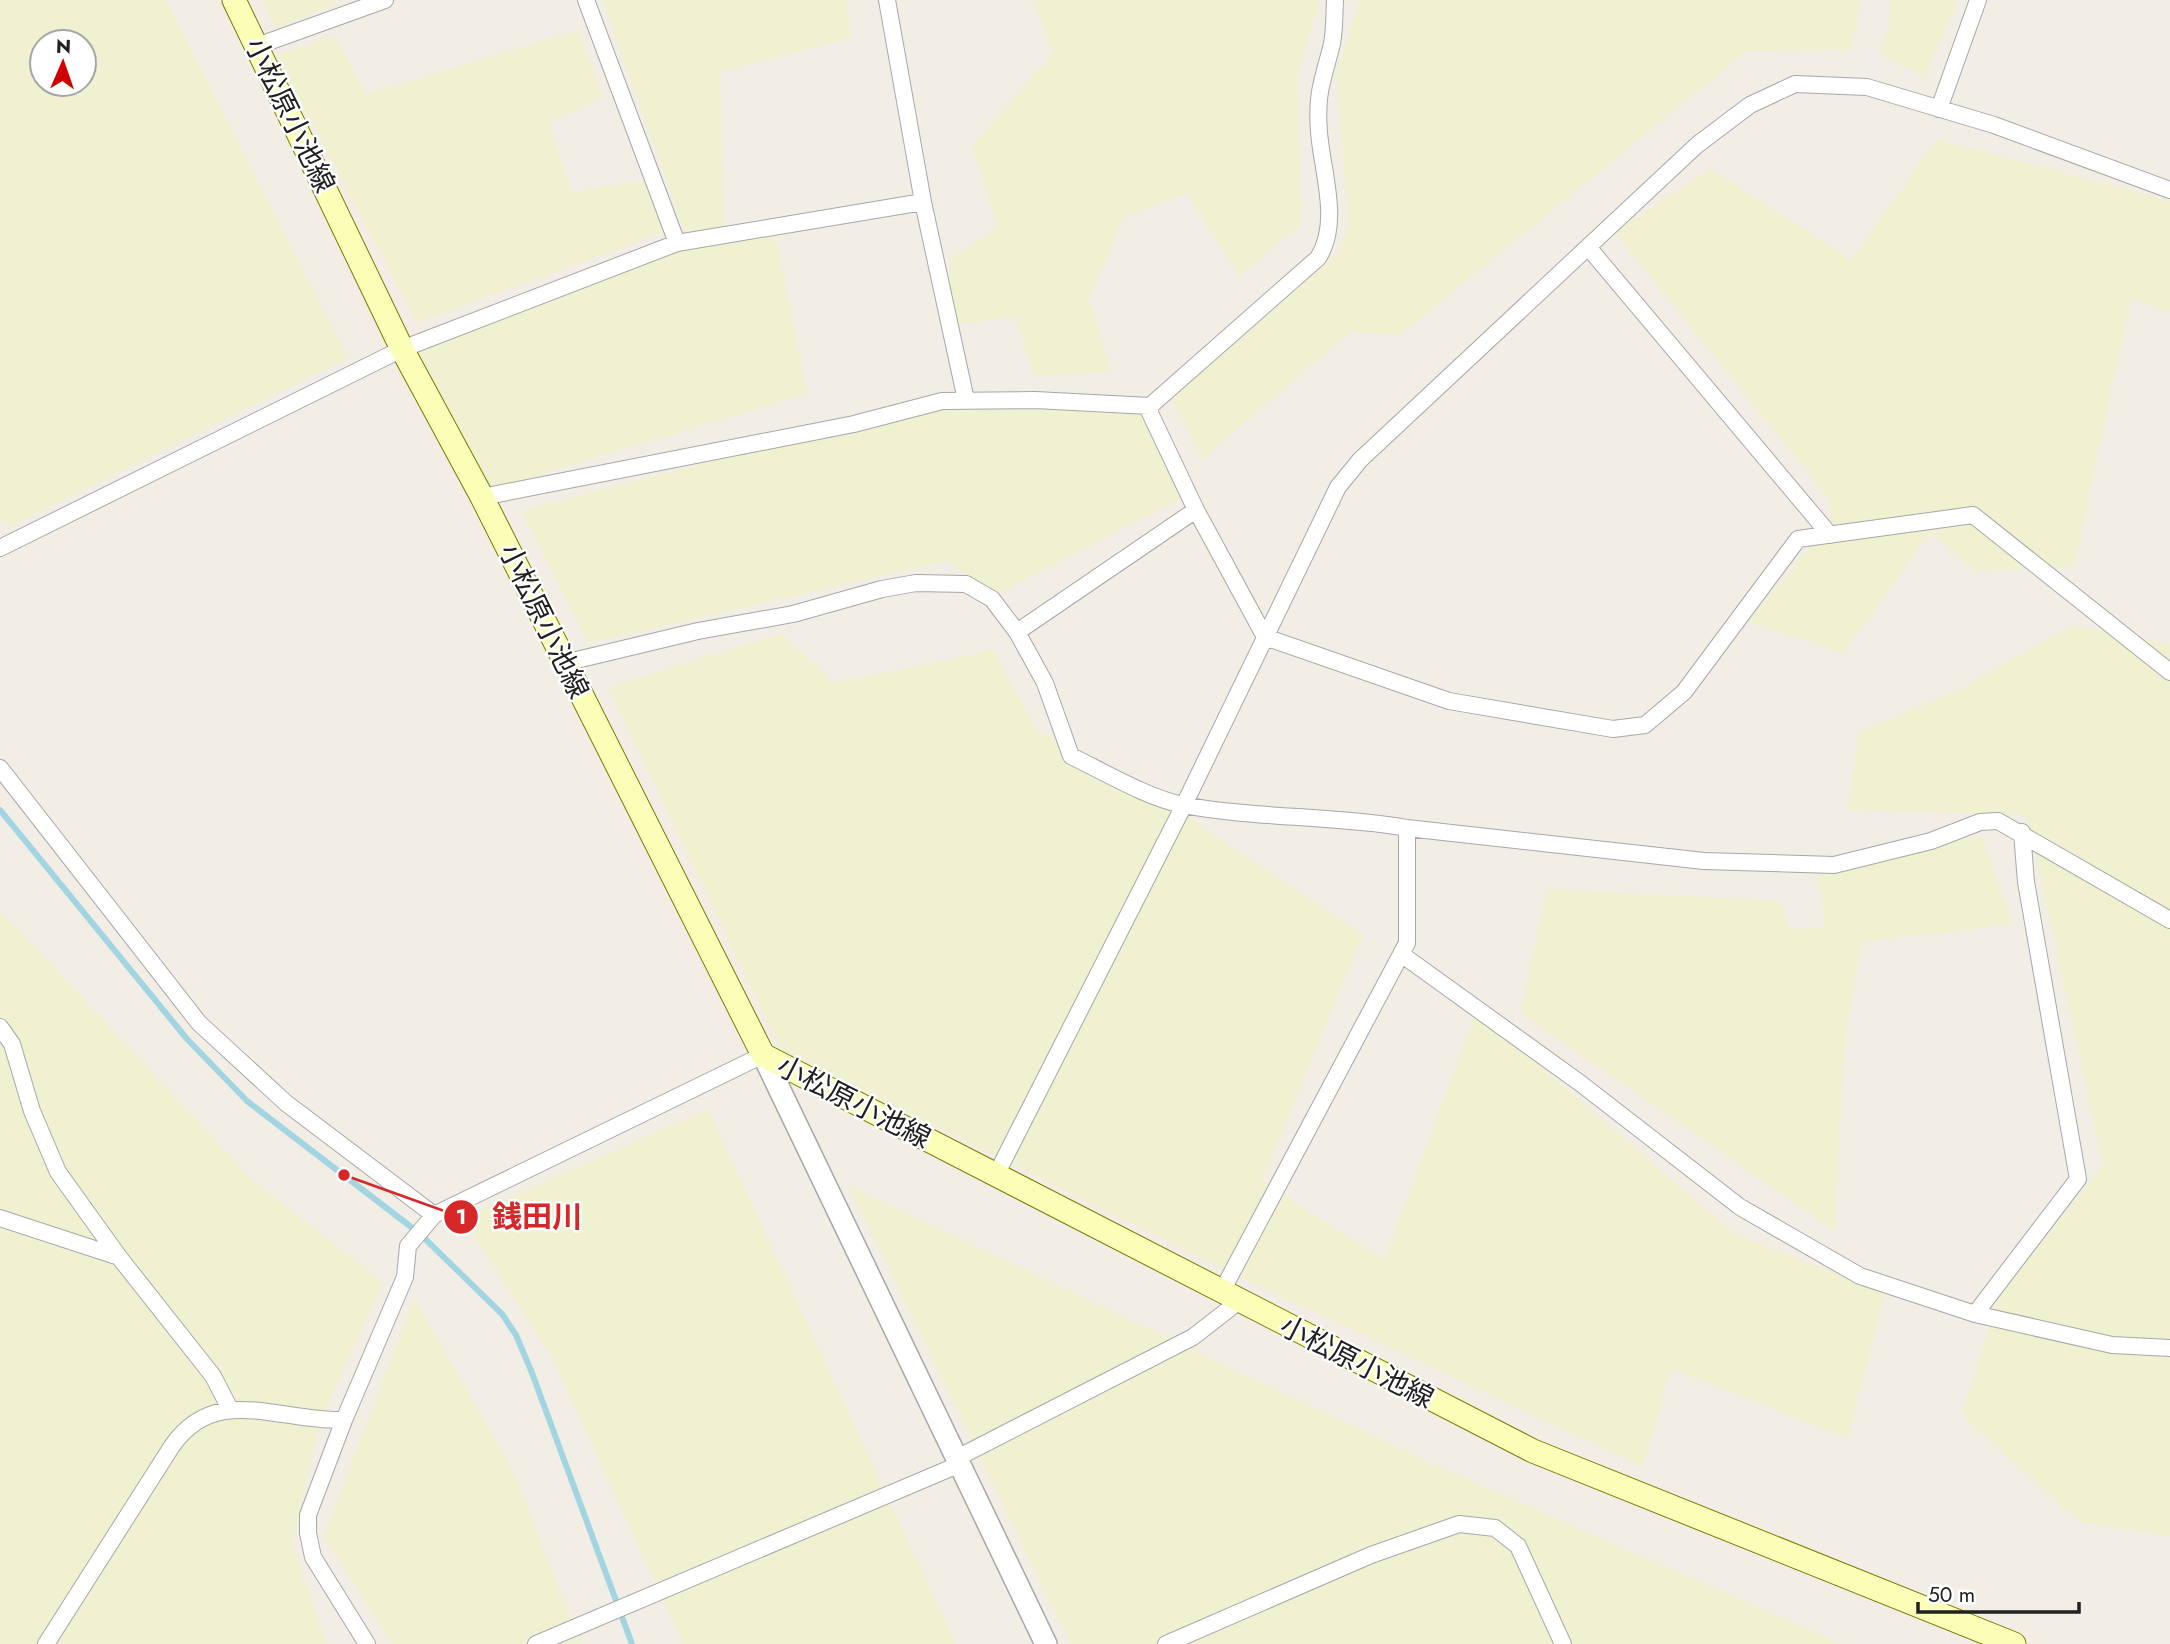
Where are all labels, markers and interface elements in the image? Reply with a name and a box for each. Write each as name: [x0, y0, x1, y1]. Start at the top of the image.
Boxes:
north arrow: [28, 28, 98, 98]
street label: 小松原小池線: [235, 31, 345, 199]
text: N: [56, 33, 72, 60]
street label: 小松原小池線: [489, 537, 599, 705]
street label: 小松原小池線: [770, 1046, 938, 1158]
callout: 銭田川: [443, 1191, 596, 1242]
text: 銭田川: [492, 1195, 582, 1238]
text: 1: [456, 1202, 466, 1232]
street label: 小松原小池線: [1273, 1306, 1441, 1418]
scale bar: [1918, 1570, 2079, 1614]
text: 50 m: [1928, 1580, 1975, 1610]

